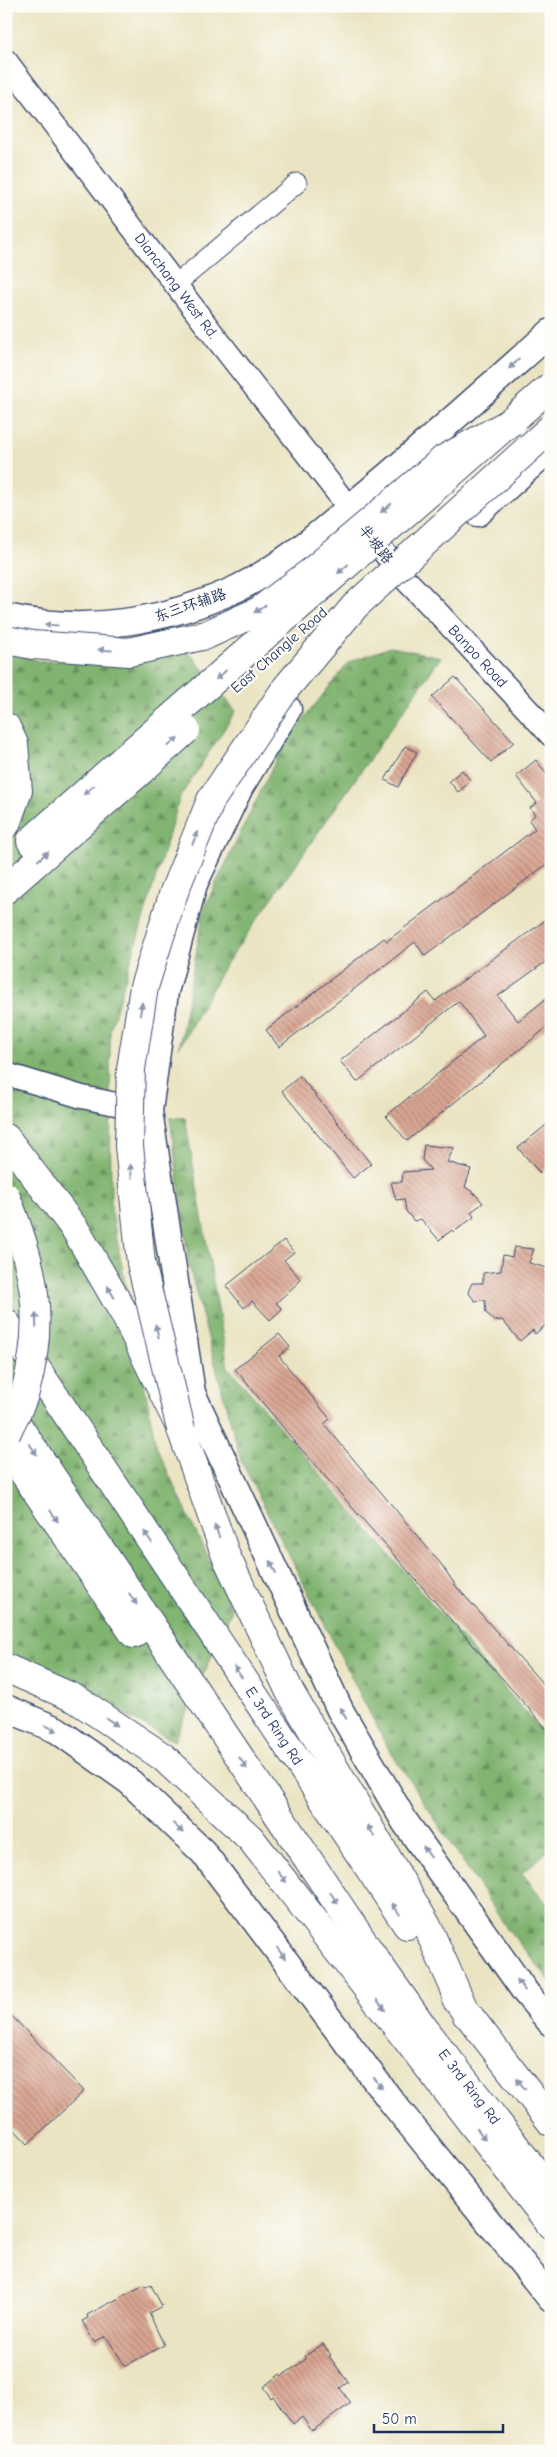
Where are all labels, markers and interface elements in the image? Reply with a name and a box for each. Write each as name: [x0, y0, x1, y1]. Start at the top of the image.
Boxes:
street label: Dianchang West Rd.: [131, 230, 222, 342]
one-way arrow: [508, 359, 521, 370]
one-way arrow: [380, 502, 393, 513]
street label: 半坡路: [355, 521, 397, 567]
one-way arrow: [337, 563, 350, 574]
street label: 东三环辅路: [152, 584, 228, 626]
street label: East Changle Road: [227, 603, 331, 697]
one-way arrow: [253, 605, 266, 614]
one-way arrow: [43, 620, 59, 628]
street label: Banpo Road: [445, 621, 511, 691]
one-way arrow: [97, 646, 113, 654]
one-way arrow: [214, 670, 227, 681]
one-way arrow: [167, 736, 180, 747]
one-way arrow: [83, 784, 95, 795]
one-way arrow: [192, 831, 200, 845]
one-way arrow: [36, 851, 49, 862]
one-way arrow: [137, 1001, 145, 1017]
one-way arrow: [127, 1163, 135, 1179]
one-way arrow: [107, 1286, 116, 1299]
one-way arrow: [32, 1312, 40, 1328]
one-way arrow: [153, 1323, 161, 1338]
one-way arrow: [28, 1442, 38, 1456]
one-way arrow: [49, 1510, 58, 1523]
one-way arrow: [213, 1524, 220, 1539]
one-way arrow: [143, 1530, 153, 1543]
one-way arrow: [269, 1559, 278, 1574]
one-way arrow: [128, 1592, 138, 1605]
one-way arrow: [233, 1665, 243, 1678]
street label: E 3rd Ring Rd: [242, 1683, 307, 1768]
one-way arrow: [338, 1707, 347, 1720]
one-way arrow: [105, 1717, 118, 1727]
one-way arrow: [44, 1724, 58, 1732]
one-way arrow: [238, 1756, 247, 1770]
one-way arrow: [172, 1822, 184, 1834]
one-way arrow: [367, 1824, 376, 1837]
one-way arrow: [422, 1846, 432, 1859]
one-way arrow: [276, 1871, 287, 1884]
one-way arrow: [329, 1891, 338, 1904]
one-way arrow: [391, 1902, 401, 1916]
one-way arrow: [276, 1946, 286, 1960]
one-way arrow: [516, 1978, 526, 1992]
one-way arrow: [376, 1999, 387, 2012]
street label: E 3rd Ring Rd: [435, 2045, 504, 2128]
one-way arrow: [373, 2076, 383, 2090]
one-way arrow: [515, 2078, 526, 2091]
one-way arrow: [475, 2127, 486, 2140]
scale bar: [374, 2402, 503, 2434]
text: 50 m: [382, 2410, 417, 2428]

